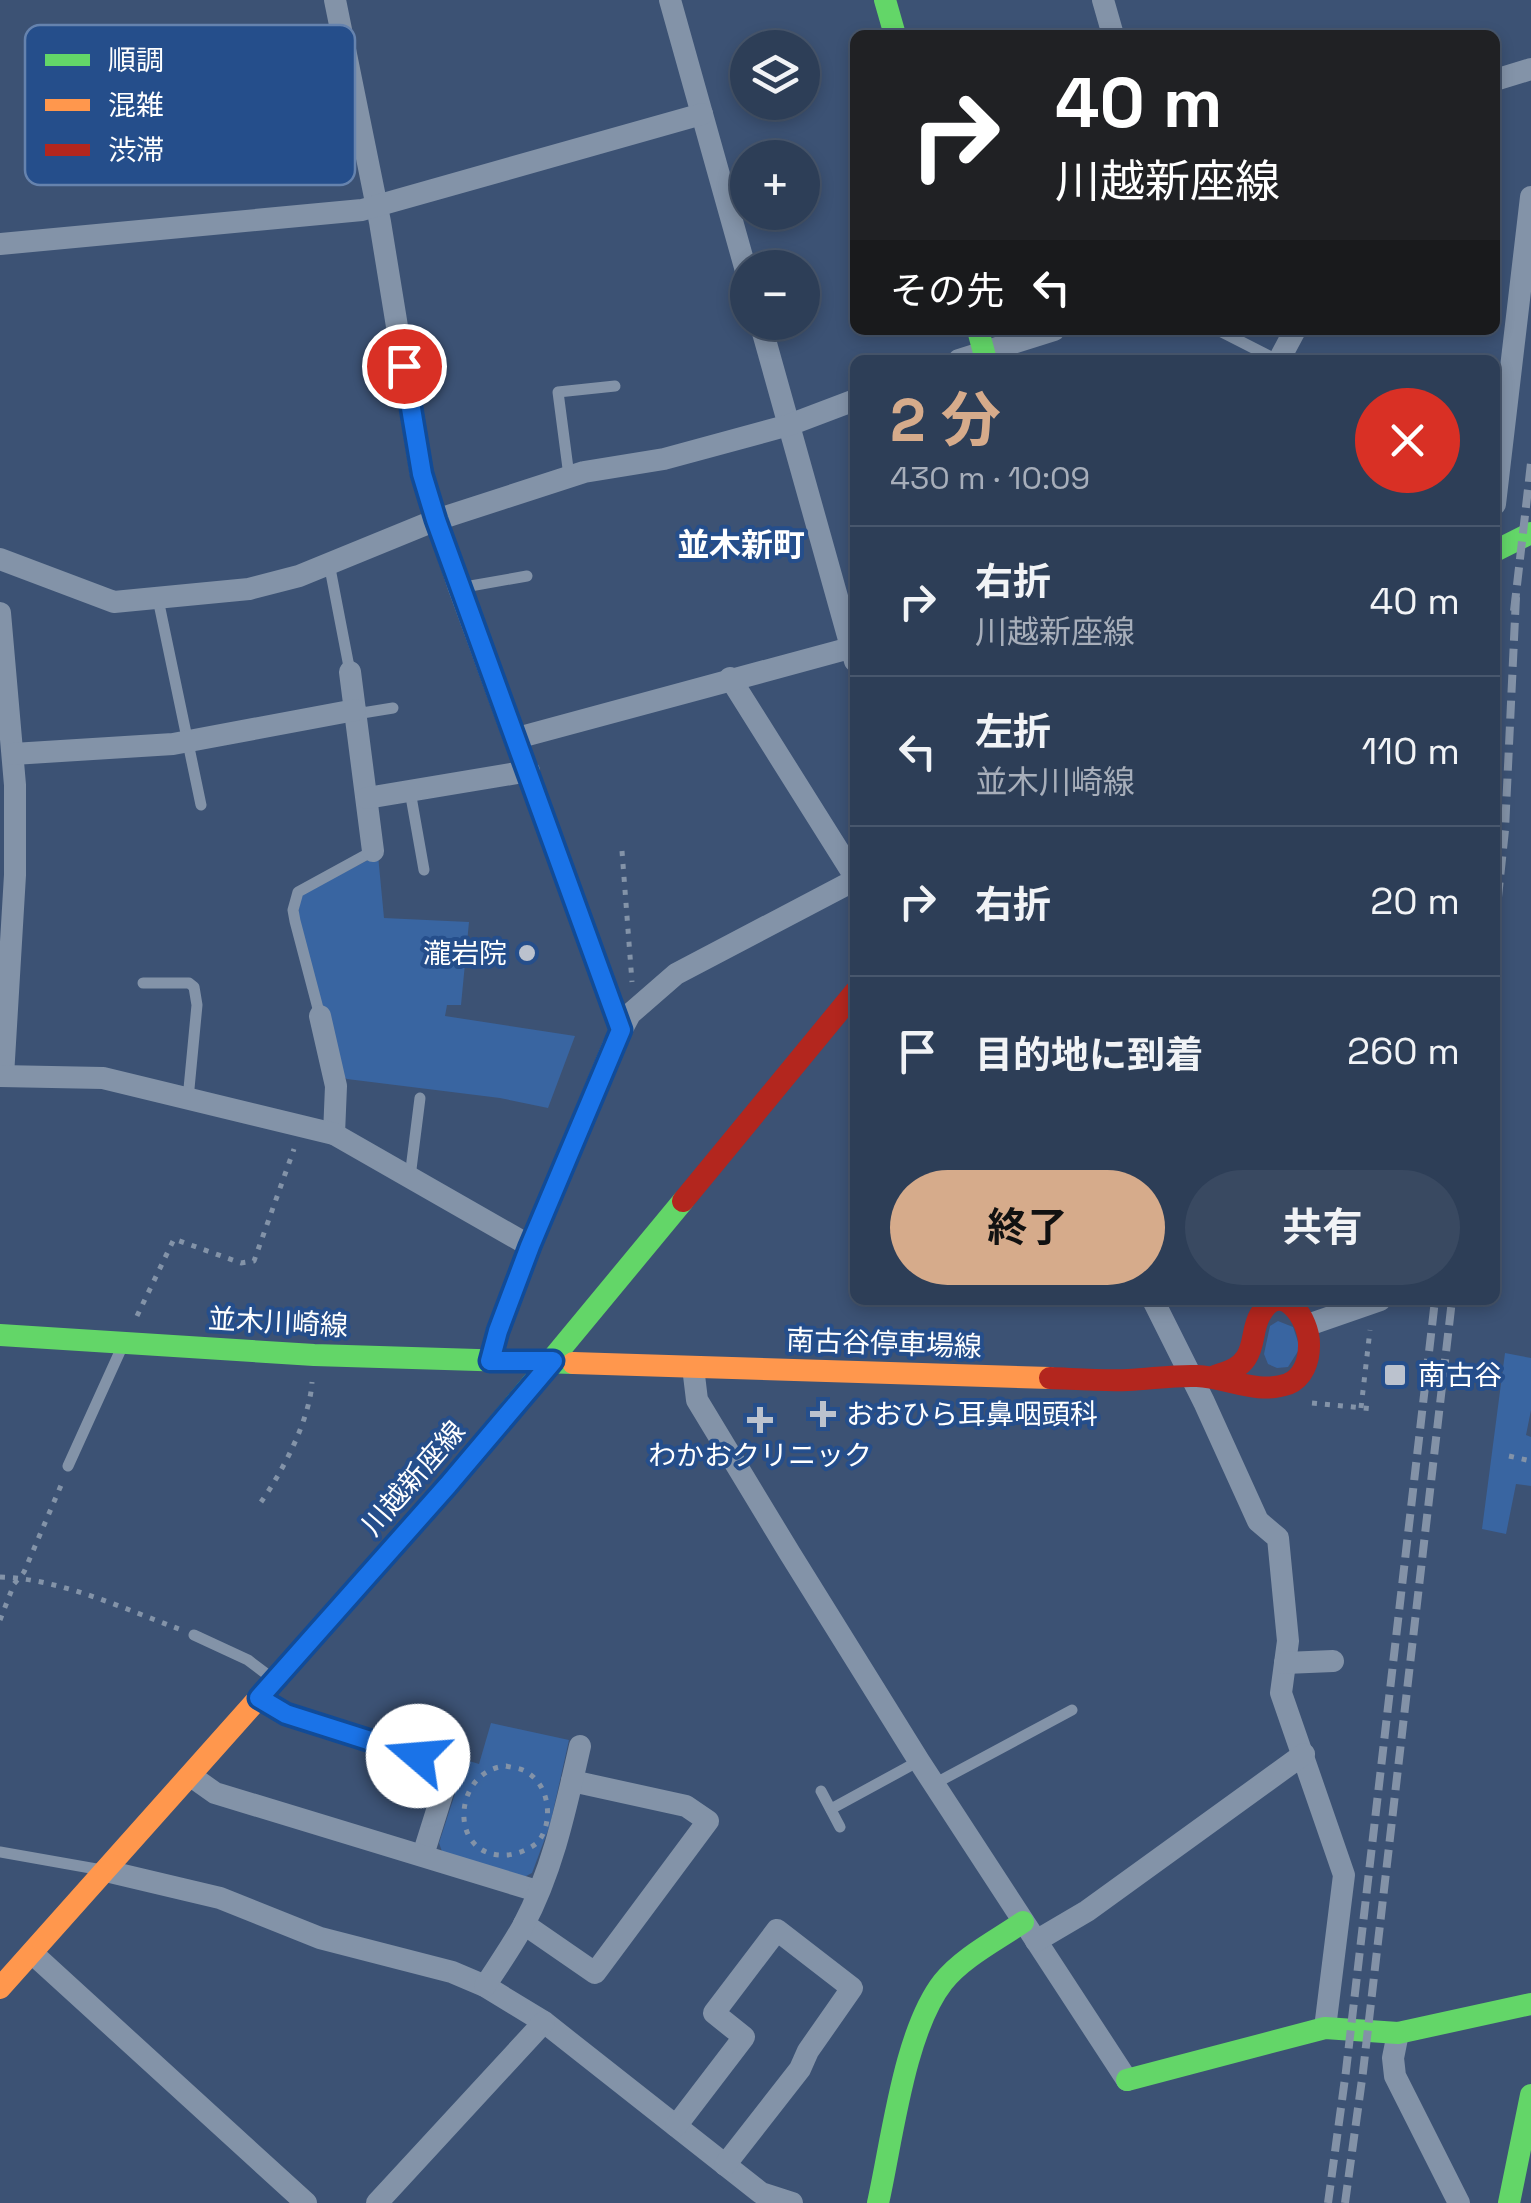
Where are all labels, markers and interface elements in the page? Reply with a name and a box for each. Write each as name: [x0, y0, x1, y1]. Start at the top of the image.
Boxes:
legend: [25, 25, 355, 185]
map controls: [730, 30, 820, 340]
button: layers: [730, 30, 820, 120]
text: 順調: [108, 42, 164, 78]
text: 40 m: [1055, 58, 1222, 147]
icon: right: [890, 70, 1020, 200]
text: 混雑: [108, 87, 164, 123]
text: 渋滞: [108, 132, 164, 168]
button: +: [730, 140, 820, 230]
text: 川越新座線: [1055, 153, 1280, 210]
button: −: [730, 250, 820, 340]
icon: left: [1024, 260, 1079, 315]
text: その先: [890, 267, 1004, 315]
pin: [362, 324, 447, 409]
icon: arrive: [377, 339, 432, 394]
text: 2 分: [890, 382, 1001, 459]
button: close: [1355, 388, 1460, 493]
text: 430 m · 10:09: [890, 458, 1090, 498]
district label: 並木新町: [677, 525, 805, 565]
text: 右折: [975, 558, 1051, 606]
icon: right: [890, 574, 945, 629]
text: 40 m: [1369, 577, 1460, 625]
text: 川越新座線: [975, 612, 1135, 652]
text: 左折: [975, 708, 1051, 756]
icon: left: [890, 724, 945, 779]
text: 110 m: [1361, 727, 1460, 775]
text: 並木川崎線: [975, 762, 1135, 802]
icon: right: [890, 874, 945, 929]
text: 20 m: [1370, 877, 1460, 925]
text: 右折: [975, 881, 1051, 929]
place label: 瀧岩院: [423, 935, 507, 971]
marker: 瀧岩院: [516, 942, 538, 964]
icon: arrive: [890, 1024, 945, 1079]
text: 260 m: [1347, 1027, 1460, 1075]
text: 目的地に到着: [975, 1031, 1203, 1079]
button: 終了: [890, 1170, 1165, 1285]
button: 共有: [1185, 1170, 1460, 1285]
street label: 並木川崎線: [207, 1300, 349, 1344]
street label: 南古谷停車場線: [785, 1322, 983, 1364]
place label: 南古谷: [1418, 1357, 1502, 1393]
marker: 南古谷: [1382, 1362, 1408, 1388]
place label: おおひら耳鼻咽頭科: [846, 1396, 1098, 1432]
marker: おおひら耳鼻咽頭科: [810, 1401, 836, 1427]
marker: わかおクリニック: [747, 1407, 773, 1433]
street label: 川越新座線: [353, 1413, 473, 1543]
place label: わかおクリニック: [648, 1437, 872, 1473]
position arrow: [366, 1704, 470, 1808]

